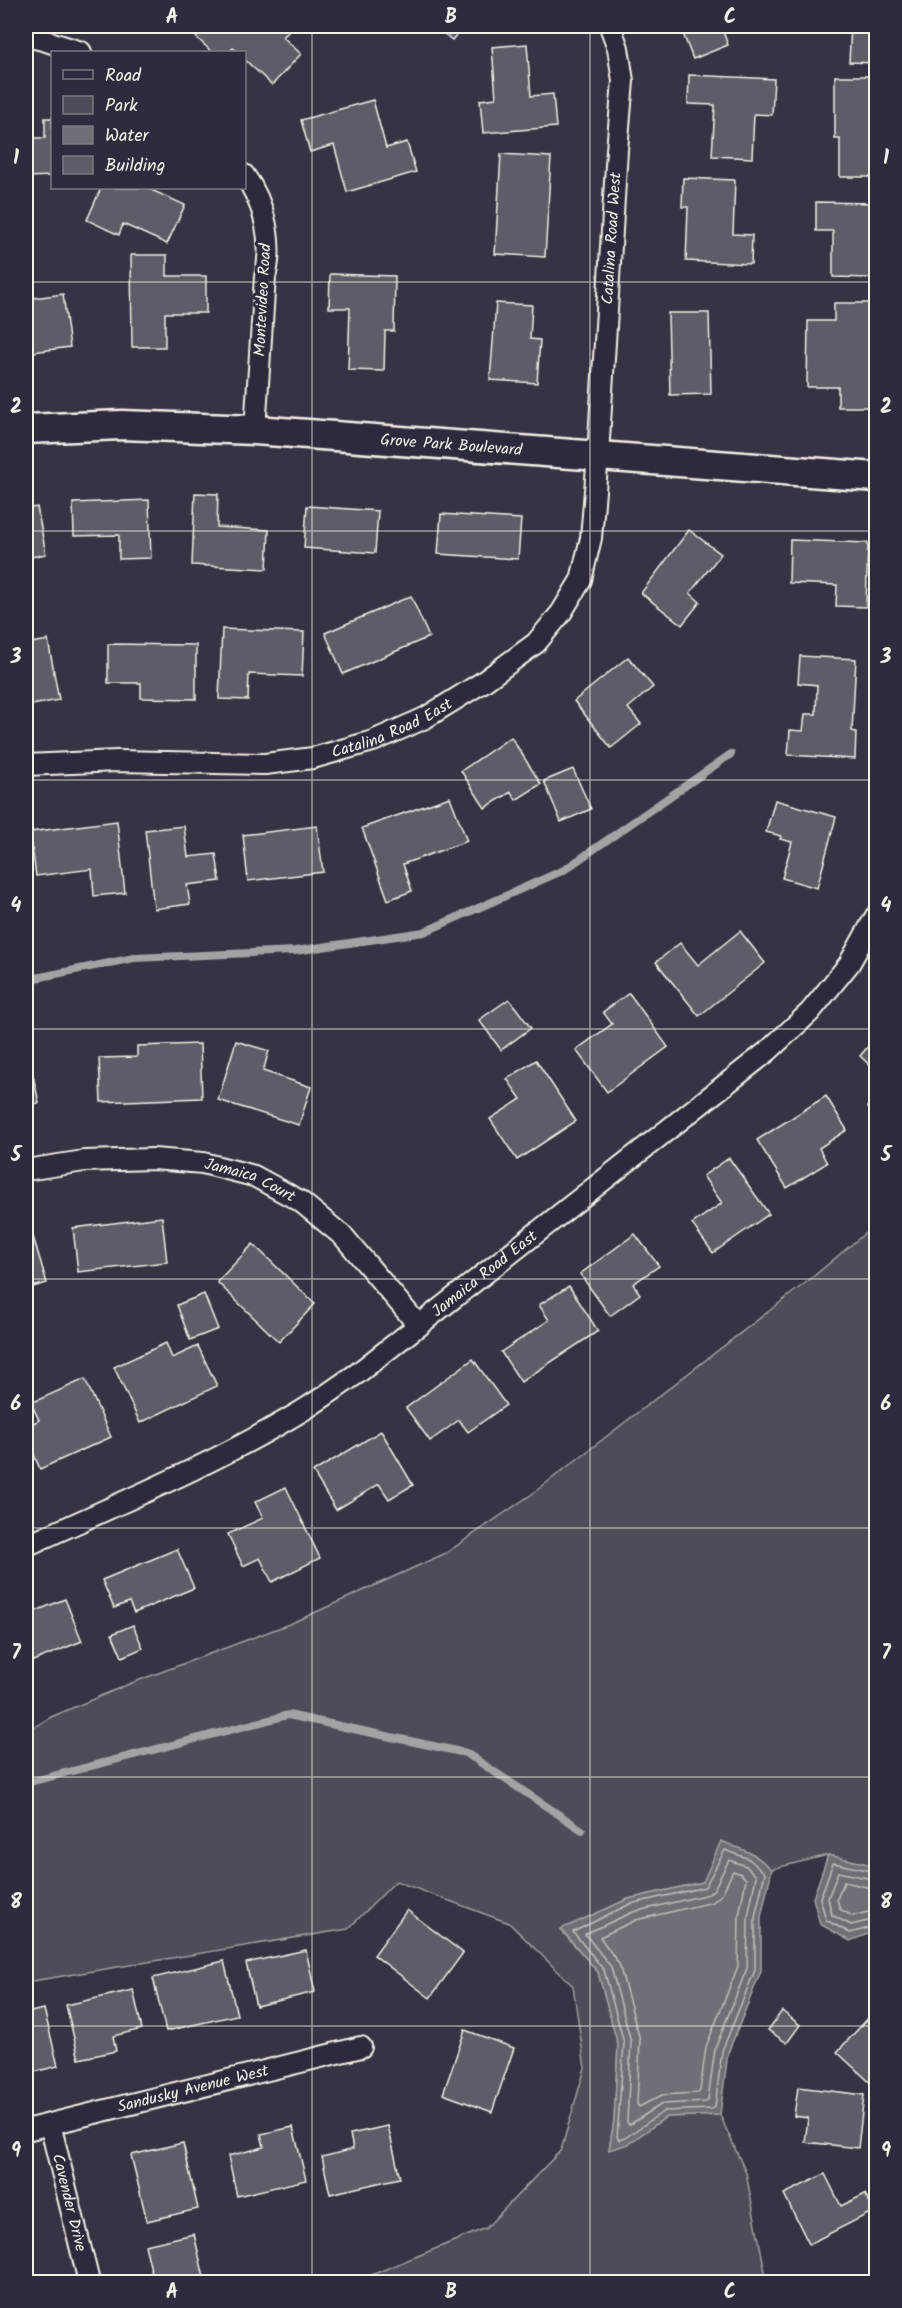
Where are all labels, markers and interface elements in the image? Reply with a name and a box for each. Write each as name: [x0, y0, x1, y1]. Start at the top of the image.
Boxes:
text: A: [166, 2, 178, 34]
text: B: [445, 2, 457, 34]
text: C: [724, 2, 736, 34]
legend: [51, 51, 246, 189]
text: Road: [105, 62, 142, 91]
text: Park: [105, 92, 138, 121]
text: Water: [105, 122, 150, 151]
text: 1: [13, 143, 19, 175]
text: 1: [883, 143, 889, 175]
text: Building: [105, 152, 165, 181]
street label: Catalina Road West: [595, 171, 628, 305]
street label: Montevideo Road: [248, 242, 279, 357]
text: 2: [10, 392, 22, 424]
text: 2: [880, 392, 892, 424]
street label: Grove Park Boulevard: [380, 427, 524, 463]
text: 3: [10, 642, 22, 674]
text: 3: [880, 642, 892, 674]
street label: Catalina Road East: [329, 691, 458, 765]
text: 4: [11, 891, 22, 923]
text: 4: [881, 891, 892, 923]
text: 5: [10, 1140, 23, 1172]
text: 5: [880, 1140, 893, 1172]
street label: Jamaica Court: [202, 1151, 301, 1209]
street label: Jamaica Road East: [426, 1224, 543, 1323]
text: 6: [11, 1389, 22, 1421]
text: 6: [881, 1389, 892, 1421]
text: 7: [11, 1638, 21, 1670]
text: 7: [881, 1638, 891, 1670]
text: 8: [10, 1887, 22, 1919]
text: 8: [880, 1887, 892, 1919]
street label: Sandusky Avenue West: [115, 2058, 272, 2119]
text: 9: [11, 2136, 21, 2168]
text: 9: [881, 2136, 891, 2168]
street label: Cavender Drive: [45, 2151, 94, 2254]
text: A: [166, 2277, 178, 2308]
text: B: [445, 2277, 457, 2308]
text: C: [724, 2277, 736, 2308]

